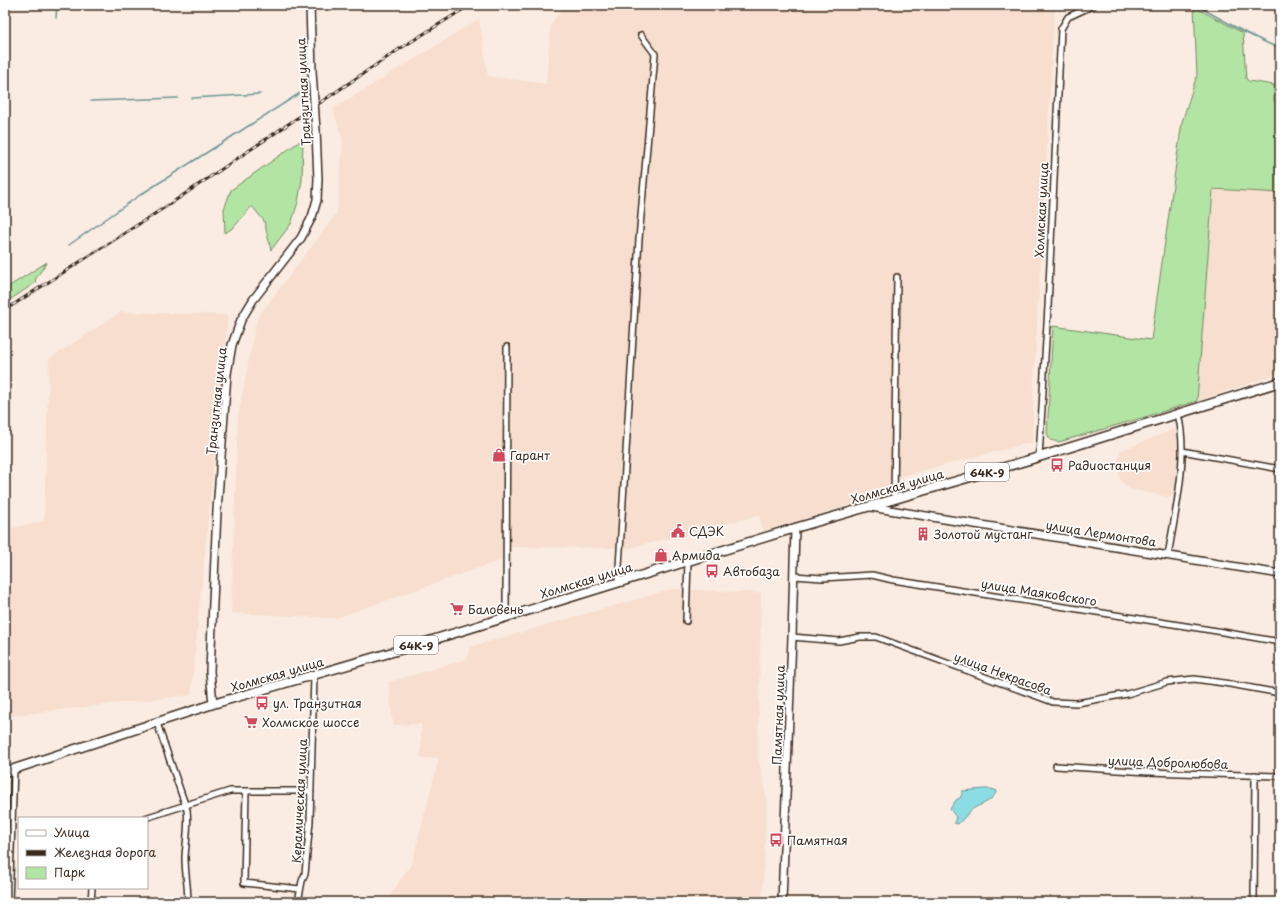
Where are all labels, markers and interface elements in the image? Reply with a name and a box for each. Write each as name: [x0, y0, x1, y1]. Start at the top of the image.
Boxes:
street label: Транзитная улица: [291, 37, 315, 146]
street label: Холмская улица: [1030, 161, 1053, 258]
street label: Транзитная улица: [201, 346, 231, 456]
place label: Гарант: [510, 446, 550, 464]
shop icon: Гарант: [491, 447, 507, 463]
place label: Радиостанция: [1068, 456, 1151, 474]
bus stop icon: Радиостанция: [1049, 457, 1065, 473]
road number: 64К-9: [965, 463, 1009, 481]
street label: Холмская улица: [848, 464, 946, 508]
street label: улица Лермонтова: [1045, 515, 1158, 551]
place label: СДЭК: [689, 522, 724, 540]
public building icon: СДЭК: [670, 523, 686, 539]
place label: Золотой мустанг: [934, 525, 1033, 543]
building icon: Золотой мустанг: [915, 526, 931, 542]
place label: Армида: [672, 546, 721, 564]
shop icon: Армида: [653, 547, 669, 563]
street label: Холмская улица: [538, 557, 635, 603]
place label: Автобаза: [723, 562, 780, 580]
bus stop icon: Автобаза: [704, 563, 720, 579]
street label: улица Маяковского: [980, 574, 1098, 610]
place label: Баловень: [468, 600, 523, 618]
supermarket icon: Баловень: [449, 601, 465, 617]
road number: 64К-9: [394, 636, 438, 654]
street label: улица Некрасова: [952, 647, 1055, 699]
street label: Холмская улица: [228, 652, 326, 696]
street label: Памятная улица: [767, 664, 789, 765]
place label: ул. Транзитная: [273, 694, 362, 712]
bus stop icon: ул. Транзитная: [254, 695, 270, 711]
place label: Холмское шоссе: [262, 713, 359, 731]
supermarket icon: Холмское шоссе: [243, 714, 259, 730]
street label: Керамическая улица: [287, 738, 311, 864]
street label: улица Добролюбова: [1108, 751, 1229, 773]
legend: [18, 817, 148, 889]
text: Улица: [54, 823, 90, 841]
place label: Памятная: [787, 831, 848, 849]
bus stop icon: Памятная: [768, 832, 784, 848]
text: Железная дорога: [54, 843, 157, 861]
text: Парк: [54, 863, 86, 881]

